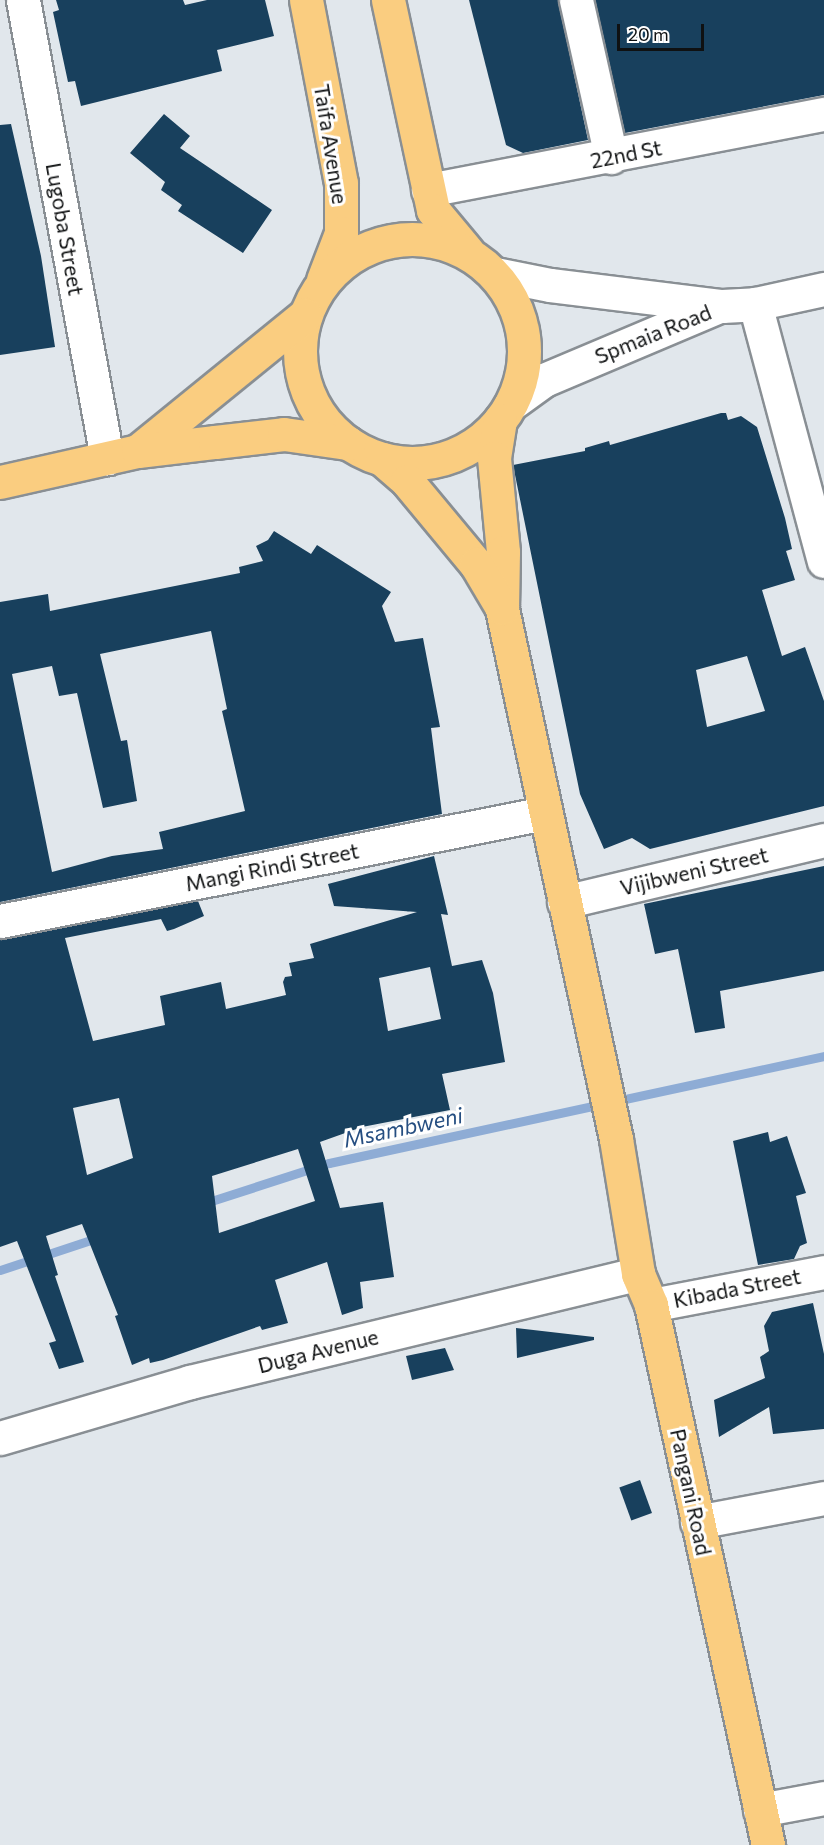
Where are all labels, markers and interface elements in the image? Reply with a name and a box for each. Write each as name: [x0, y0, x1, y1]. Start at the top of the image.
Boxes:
scale bar: [620, 12, 707, 50]
text: 20 m: [628, 23, 669, 45]
street label: Taifa Avenue: [309, 82, 353, 206]
street label: 22nd St: [588, 135, 664, 173]
street label: Lugoba Street: [41, 161, 89, 297]
street label: Spmaia Road: [591, 299, 715, 369]
street label: Mangi Rindi Street: [183, 838, 361, 896]
street label: Vijibweni Street: [618, 842, 770, 900]
water label: Msambweni: [341, 1101, 465, 1153]
street label: Kibada Street: [671, 1263, 803, 1313]
street label: Duga Avenue: [255, 1324, 381, 1378]
street label: Pangani Road: [665, 1426, 717, 1558]

